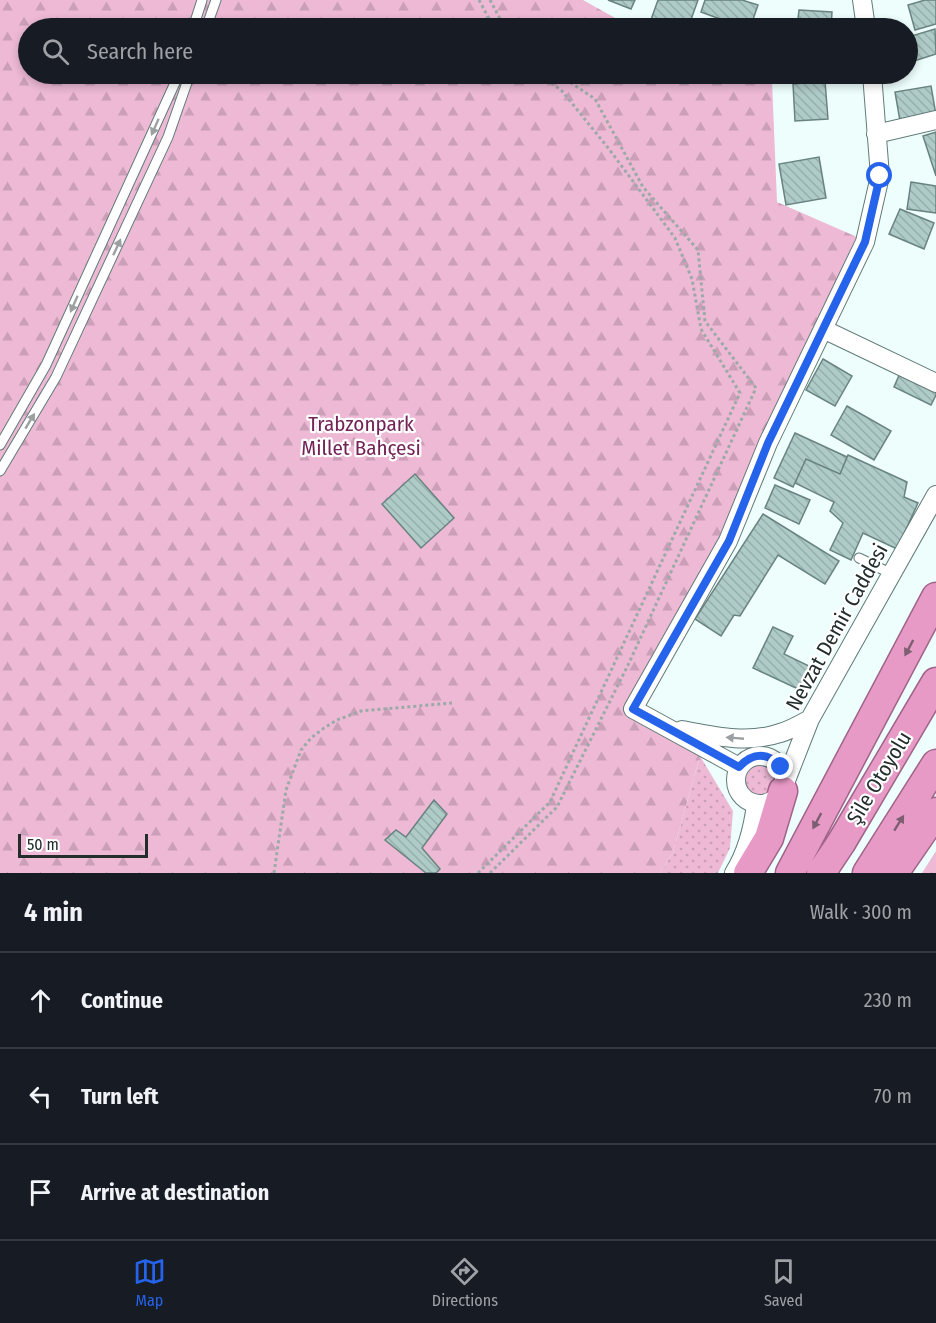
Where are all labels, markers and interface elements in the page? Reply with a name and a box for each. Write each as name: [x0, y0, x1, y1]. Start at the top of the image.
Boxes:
search box: [18, 18, 918, 84]
icon: search: [39, 35, 72, 68]
text: Search here: [87, 38, 193, 65]
one-way arrow: [150, 118, 159, 135]
route start: [866, 162, 892, 188]
one-way arrow: [112, 237, 122, 255]
one-way arrow: [69, 296, 79, 314]
park label: Trabzonpark Millet Bahçesi: [301, 411, 421, 461]
one-way arrow: [25, 412, 35, 429]
street label: Nevzat Demir Caddesi: [780, 539, 894, 715]
one-way arrow: [904, 640, 914, 657]
street label: Şile Otoyolu: [841, 727, 917, 829]
one-way arrow: [725, 733, 744, 743]
route end: [767, 753, 793, 779]
one-way arrow: [812, 812, 822, 829]
one-way arrow: [893, 815, 904, 832]
scale bar: [18, 831, 148, 858]
text: 50 m: [27, 835, 59, 854]
text: 4 min: [24, 897, 83, 928]
text: Walk · 300 m: [810, 900, 912, 924]
icon: ahead: [24, 984, 57, 1017]
text: Continue: [81, 987, 163, 1014]
text: 230 m: [864, 988, 912, 1012]
icon: left: [24, 1080, 57, 1113]
text: Turn left: [81, 1083, 159, 1110]
text: 70 m: [874, 1084, 912, 1108]
icon: arrive: [24, 1176, 57, 1209]
text: Arrive at destination: [81, 1179, 269, 1206]
tab: Map: [133, 1255, 166, 1310]
tab: Directions: [432, 1255, 498, 1310]
tab: Saved: [764, 1255, 803, 1310]

